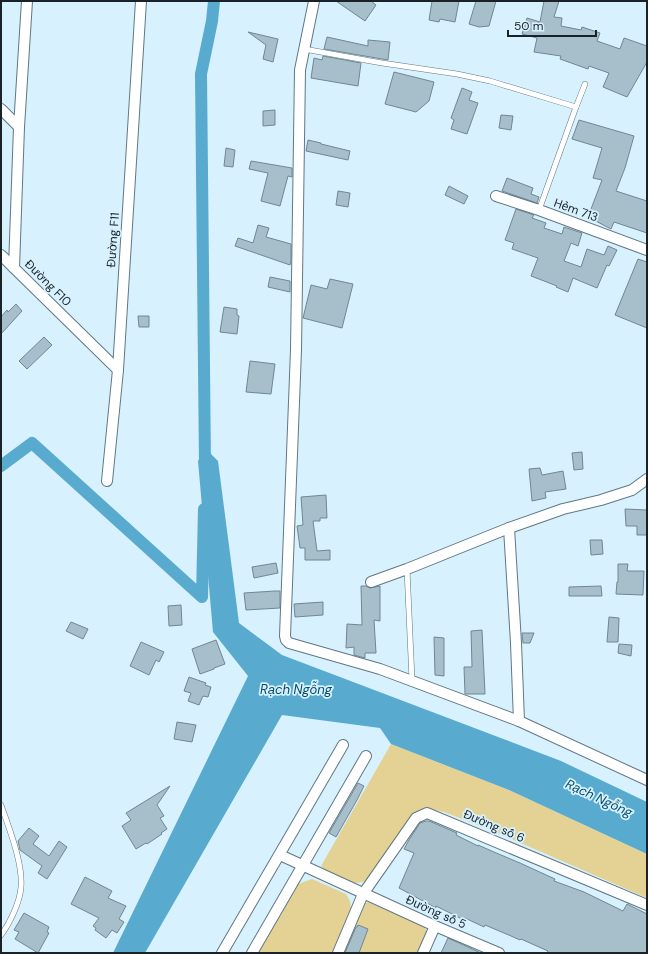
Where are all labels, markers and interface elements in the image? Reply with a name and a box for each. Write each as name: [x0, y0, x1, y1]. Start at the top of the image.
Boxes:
scale bar: [508, 12, 596, 38]
text: 50 m: [514, 18, 543, 34]
street label: Hẻm 713: [552, 195, 600, 225]
street label: Đường F11: [103, 212, 123, 268]
street label: Đường F10: [21, 256, 75, 310]
water label: Rạch Ngỗng: [260, 681, 333, 698]
water label: Rạch Ngỗng: [563, 775, 636, 821]
street label: Đường số 6: [461, 806, 527, 846]
street label: Đường số 5: [403, 892, 469, 932]

